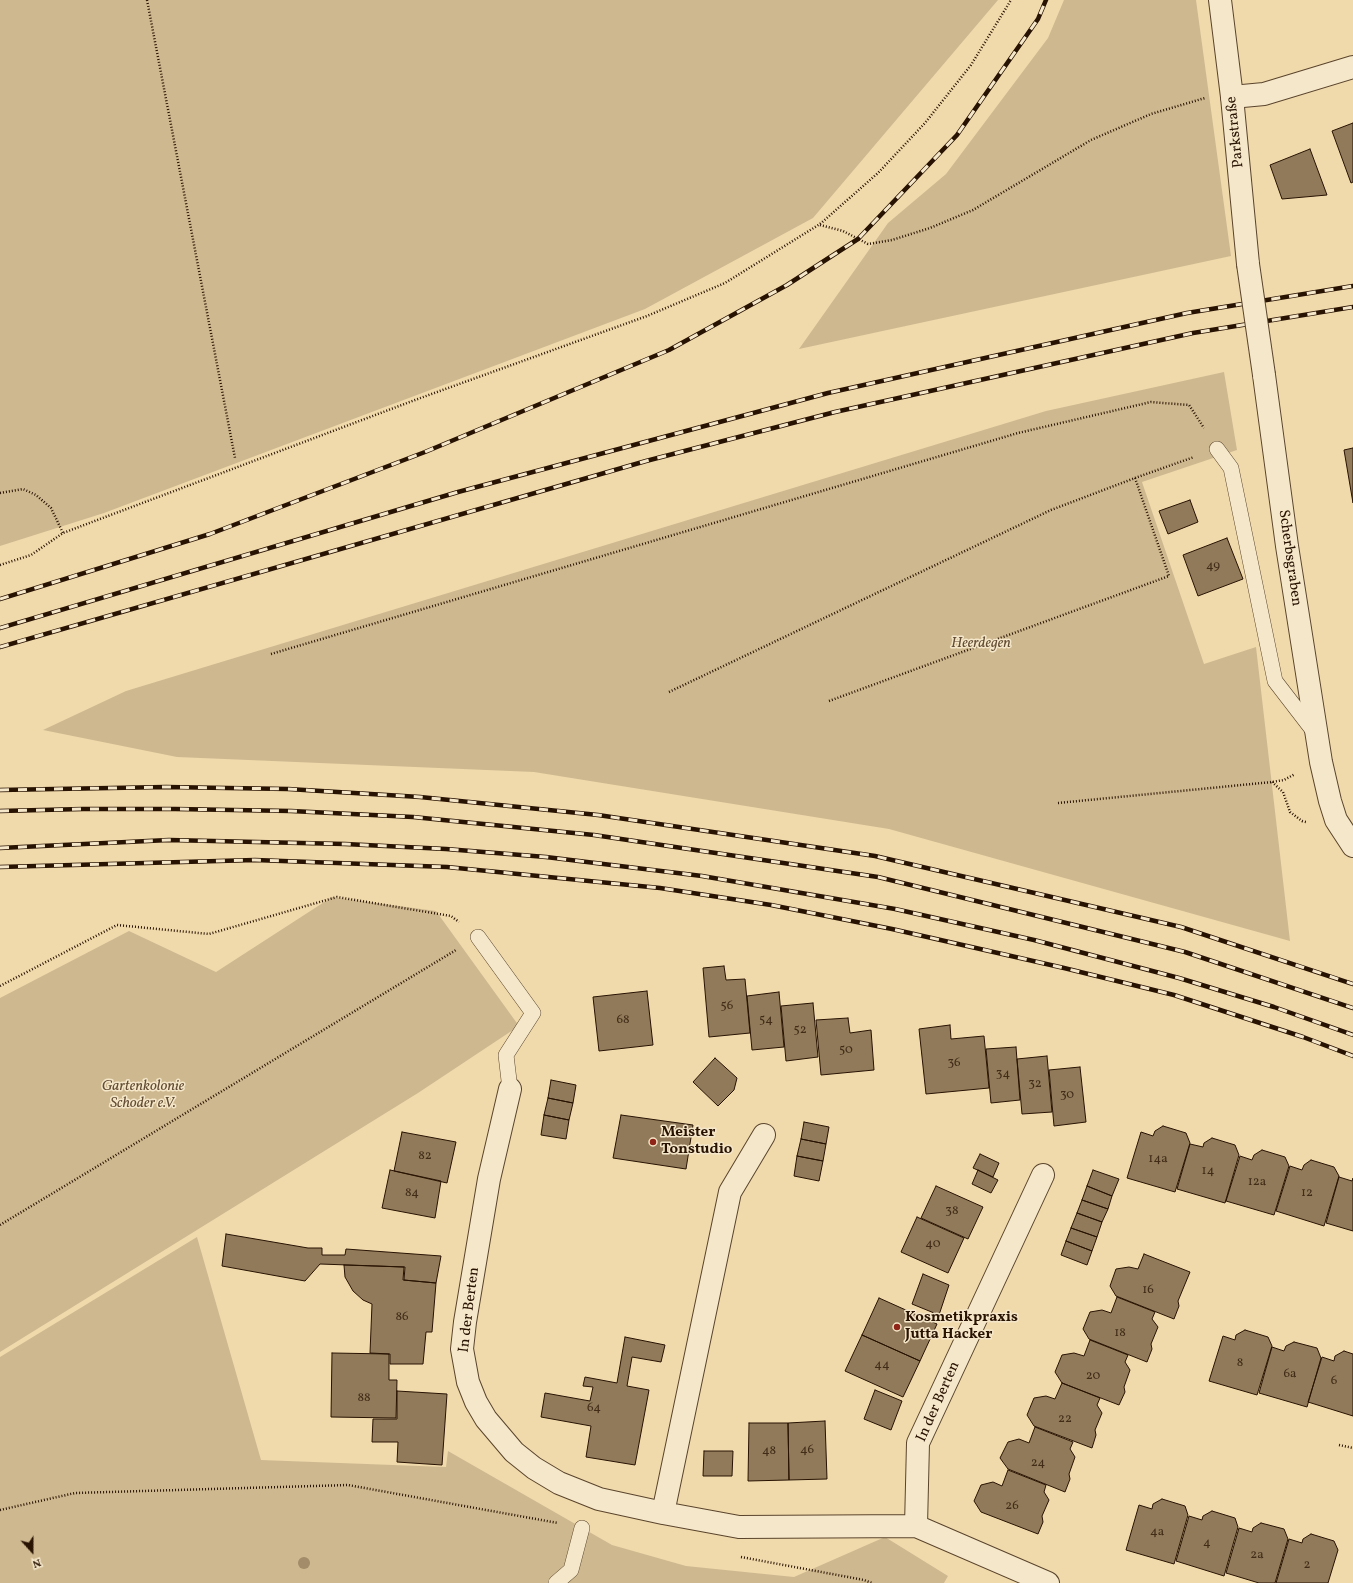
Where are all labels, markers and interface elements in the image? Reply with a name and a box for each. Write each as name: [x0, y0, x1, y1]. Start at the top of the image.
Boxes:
street label: Parkstraße: [1223, 95, 1249, 169]
street label: Scherbsgraben: [1273, 509, 1305, 607]
house number: 49: [1206, 559, 1220, 575]
park label: Heerdegen: [951, 635, 1011, 653]
house number: 56: [721, 999, 733, 1015]
house number: 68: [616, 1013, 630, 1029]
house number: 54: [759, 1013, 773, 1029]
house number: 52: [793, 1023, 807, 1039]
house number: 50: [839, 1043, 853, 1059]
house number: 36: [947, 1056, 961, 1072]
house number: 34: [996, 1067, 1010, 1083]
house number: 32: [1028, 1077, 1042, 1093]
park label: Gartenkolonie Schoder e.V.: [102, 1078, 184, 1113]
house number: 30: [1060, 1088, 1074, 1104]
place label: Meister Tonstudio: [661, 1124, 732, 1159]
marker: Meister Tonstudio: [648, 1137, 658, 1147]
house number: 82: [418, 1149, 432, 1165]
house number: 14a: [1148, 1152, 1168, 1168]
house number: 14: [1202, 1164, 1214, 1180]
house number: 12a: [1248, 1175, 1266, 1191]
house number: 84: [405, 1186, 419, 1202]
house number: 12: [1301, 1186, 1313, 1202]
house number: 38: [945, 1204, 959, 1220]
house number: 40: [925, 1237, 941, 1253]
street label: In der Berten: [456, 1266, 484, 1354]
house number: 16: [1142, 1283, 1154, 1299]
place label: Kosmetikpraxis Jutta Hacker: [905, 1309, 1018, 1344]
house number: 86: [395, 1310, 409, 1326]
marker: Kosmetikpraxis Jutta Hacker: [892, 1322, 902, 1332]
house number: 18: [1114, 1326, 1126, 1342]
house number: 8: [1237, 1356, 1243, 1372]
house number: 44: [874, 1358, 890, 1374]
street label: In der Berten: [913, 1359, 965, 1445]
house number: 6a: [1283, 1367, 1297, 1383]
house number: 20: [1086, 1369, 1100, 1385]
house number: 6: [1331, 1374, 1337, 1390]
house number: 88: [357, 1391, 371, 1407]
house number: 64: [587, 1401, 601, 1417]
house number: 22: [1058, 1412, 1072, 1428]
house number: 46: [800, 1443, 814, 1459]
house number: 48: [762, 1444, 776, 1460]
house number: 24: [1031, 1456, 1045, 1472]
house number: 26: [1005, 1499, 1019, 1515]
house number: 4a: [1150, 1525, 1164, 1541]
north arrow: [12, 1531, 52, 1571]
house number: 4: [1203, 1536, 1211, 1552]
house number: 2a: [1250, 1548, 1264, 1564]
text: N: [30, 1554, 43, 1571]
house number: 2: [1304, 1558, 1310, 1574]

